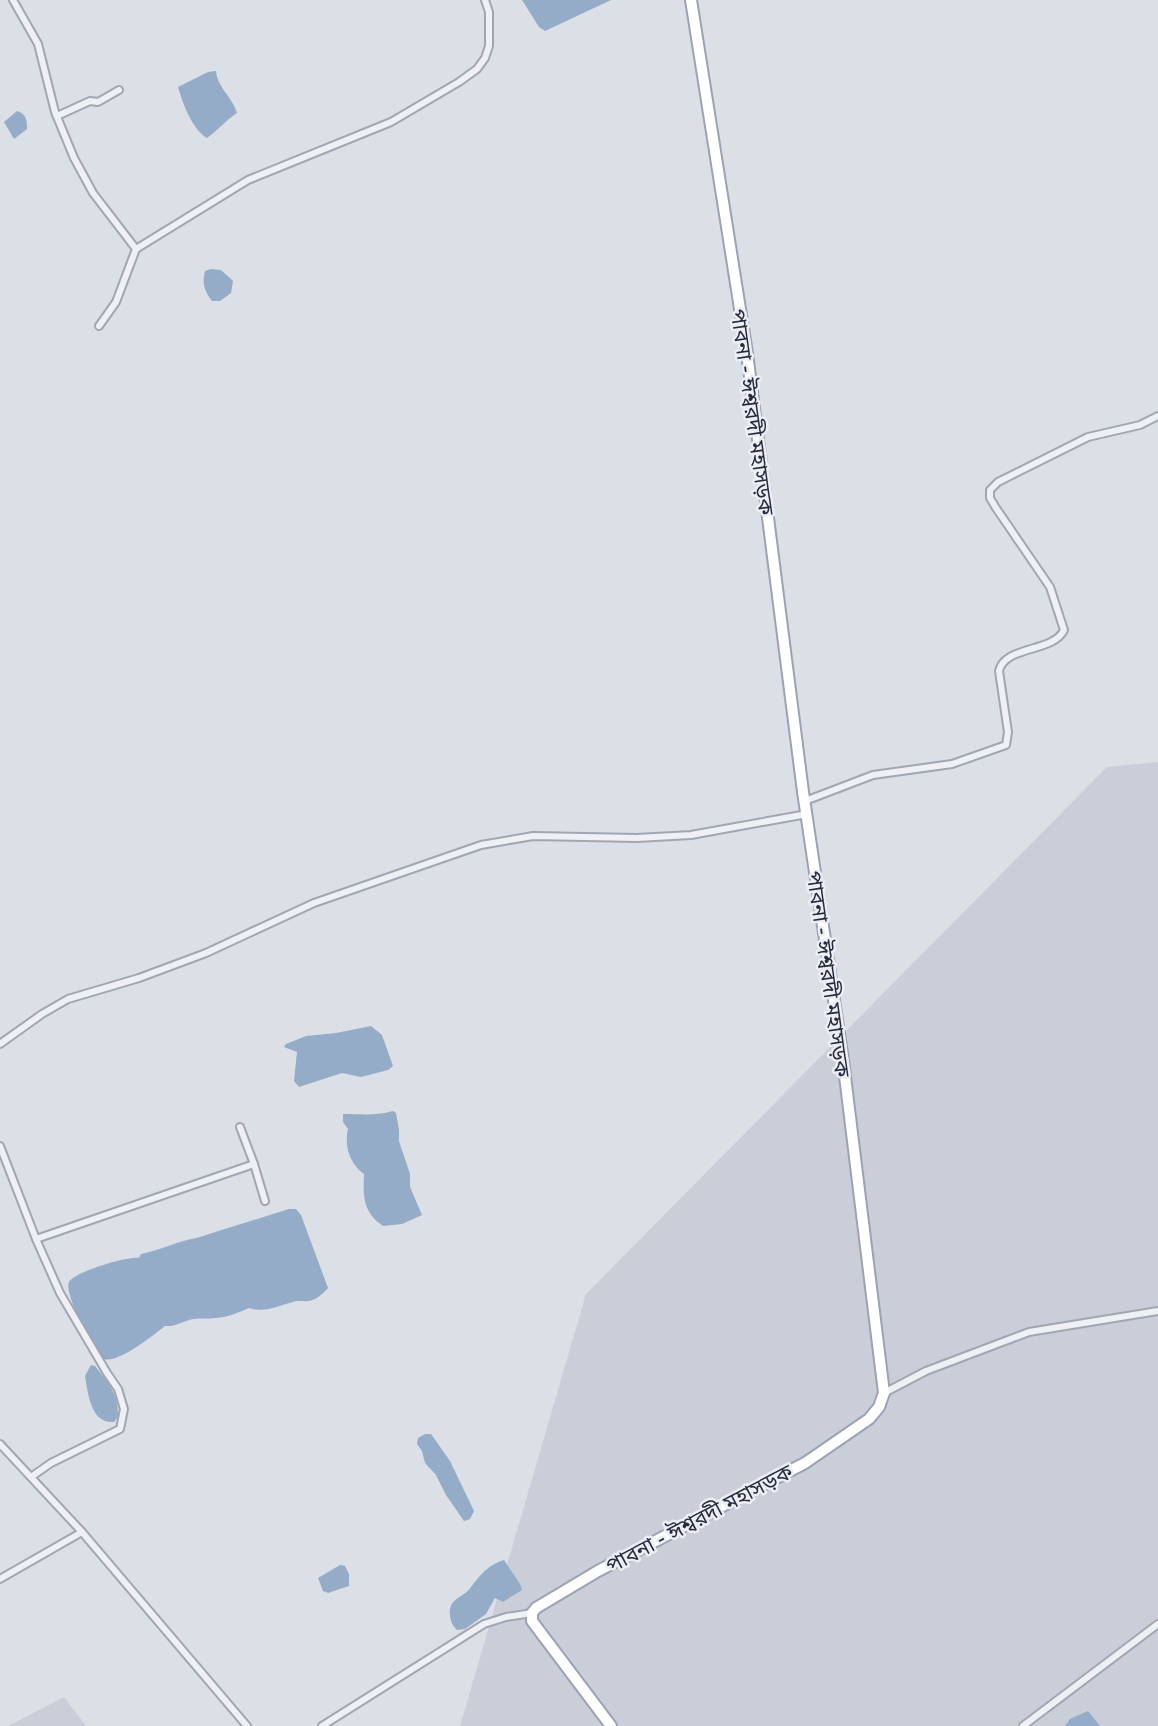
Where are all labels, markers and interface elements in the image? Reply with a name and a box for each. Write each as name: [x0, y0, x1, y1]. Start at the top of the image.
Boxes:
street label: পাবনা - ঈশ্বরদী মহাসড়ক: [725, 307, 781, 518]
street label: পাবনা - ঈশ্বরদী মহাসড়ক: [801, 869, 857, 1080]
street label: পাবনা - ঈশ্বরদী মহাসড়ক: [601, 1456, 798, 1579]

